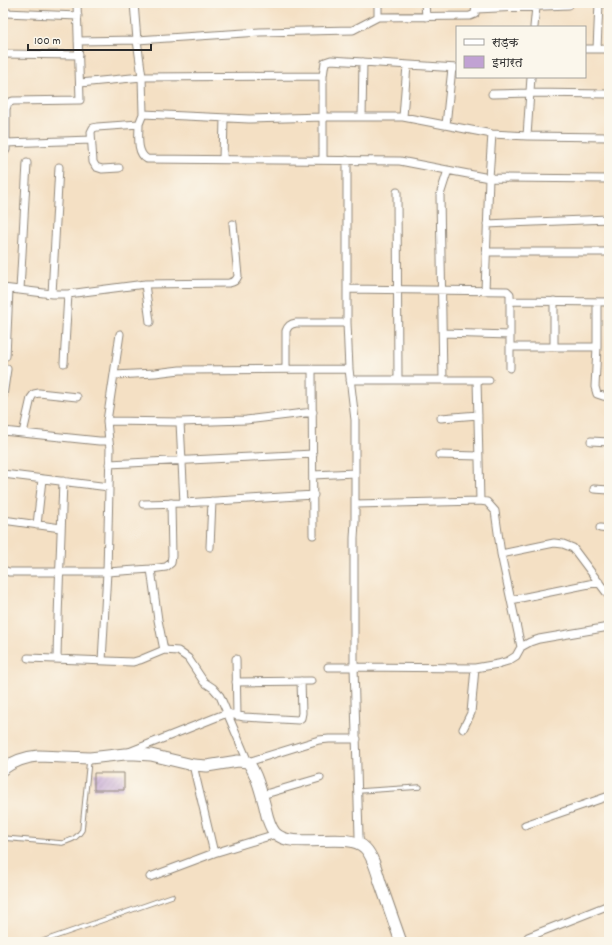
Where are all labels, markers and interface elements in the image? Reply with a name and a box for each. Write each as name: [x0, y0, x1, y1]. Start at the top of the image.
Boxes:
scale bar: [28, 26, 151, 52]
legend: [456, 26, 586, 78]
text: 100 m: [34, 33, 61, 50]
text: सड़क: [491, 35, 520, 52]
text: इमारत: [491, 55, 523, 72]

